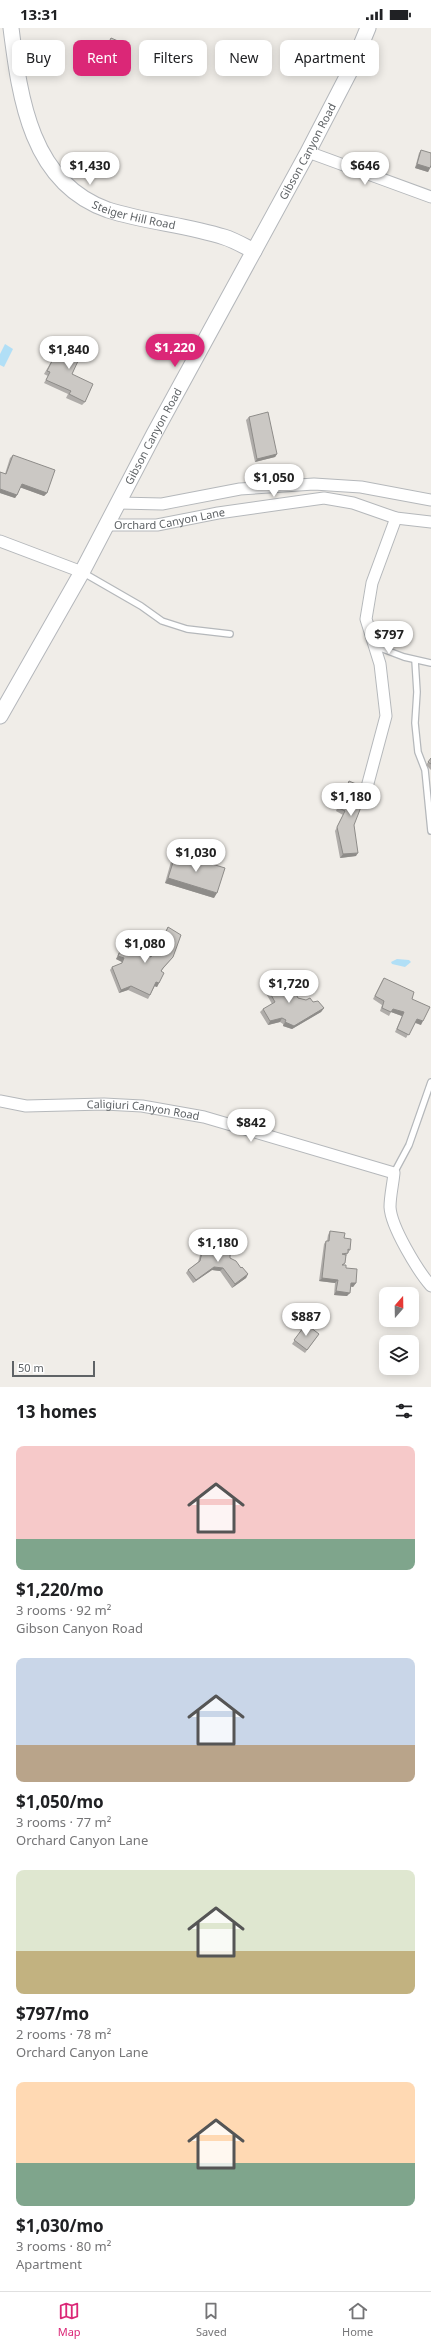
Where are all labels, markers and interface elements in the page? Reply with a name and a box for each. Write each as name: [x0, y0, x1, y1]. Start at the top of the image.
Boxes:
text: 13:31: [20, 4, 59, 24]
chip: Buy: [12, 40, 65, 76]
chip: Rent: [73, 40, 131, 76]
chip: Filters: [139, 40, 207, 76]
chip: New: [215, 40, 272, 76]
chip: Apartment: [280, 40, 379, 76]
street label: Gibson Canyon Road: [275, 100, 339, 202]
pin: $1,430: [57, 152, 123, 186]
pin: $646: [341, 152, 389, 186]
text: $1,430: [70, 156, 110, 174]
text: $646: [350, 156, 380, 174]
street label: Steiger Hill Road: [90, 196, 177, 232]
pin: $1,220: [142, 334, 208, 368]
pin: $1,840: [36, 336, 102, 370]
text: $1,220: [155, 338, 195, 356]
text: $1,840: [49, 340, 89, 358]
street label: Gibson Canyon Road: [121, 385, 185, 487]
pin: $1,050: [241, 464, 307, 498]
text: $1,050: [254, 468, 294, 486]
street label: Orchard Canyon Lane: [114, 504, 226, 532]
pin: $797: [365, 621, 413, 655]
text: $797: [374, 625, 404, 643]
pin: $1,180: [318, 783, 384, 817]
text: $1,180: [331, 787, 371, 805]
pin: $1,030: [163, 839, 229, 873]
text: $1,030: [176, 843, 216, 861]
pin: $1,080: [112, 930, 178, 964]
text: $1,080: [125, 934, 165, 952]
pin: $1,720: [256, 970, 322, 1004]
text: $1,720: [269, 974, 309, 992]
street label: Caligiuri Canyon Road: [86, 1096, 201, 1123]
pin: $842: [227, 1109, 275, 1143]
text: $842: [236, 1113, 266, 1131]
pin: $1,180: [185, 1229, 251, 1263]
text: $1,180: [198, 1233, 238, 1251]
north arrow: [379, 1287, 419, 1327]
map controls: [379, 1287, 419, 1375]
pin: $887: [282, 1303, 330, 1337]
text: $887: [291, 1307, 321, 1325]
button: layers: [379, 1335, 419, 1375]
scale bar: [12, 1359, 95, 1378]
text: 50 m: [18, 1360, 44, 1375]
text: 13 homes: [16, 1400, 97, 1423]
icon: filters: [393, 1400, 415, 1422]
icon: home: [180, 1472, 252, 1544]
text: $1,220/mo: [16, 1578, 104, 1601]
text: 3 rooms · 92 m²: [16, 1601, 111, 1619]
text: Gibson Canyon Road: [16, 1619, 143, 1637]
icon: home: [180, 1684, 252, 1756]
text: $1,050/mo: [16, 1790, 104, 1813]
text: 3 rooms · 77 m²: [16, 1813, 111, 1831]
text: Orchard Canyon Lane: [16, 1831, 148, 1849]
icon: home: [180, 1896, 252, 1968]
text: $797/mo: [16, 2002, 89, 2025]
text: 2 rooms · 78 m²: [16, 2025, 111, 2043]
text: Orchard Canyon Lane: [16, 2043, 148, 2061]
icon: home: [180, 2108, 252, 2180]
text: $1,030/mo: [16, 2214, 104, 2237]
text: 3 rooms · 80 m²: [16, 2237, 111, 2255]
text: Apartment: [16, 2255, 82, 2273]
tab: Map: [58, 2300, 81, 2339]
tab: Saved: [196, 2300, 227, 2339]
tab: Home: [342, 2300, 373, 2339]

